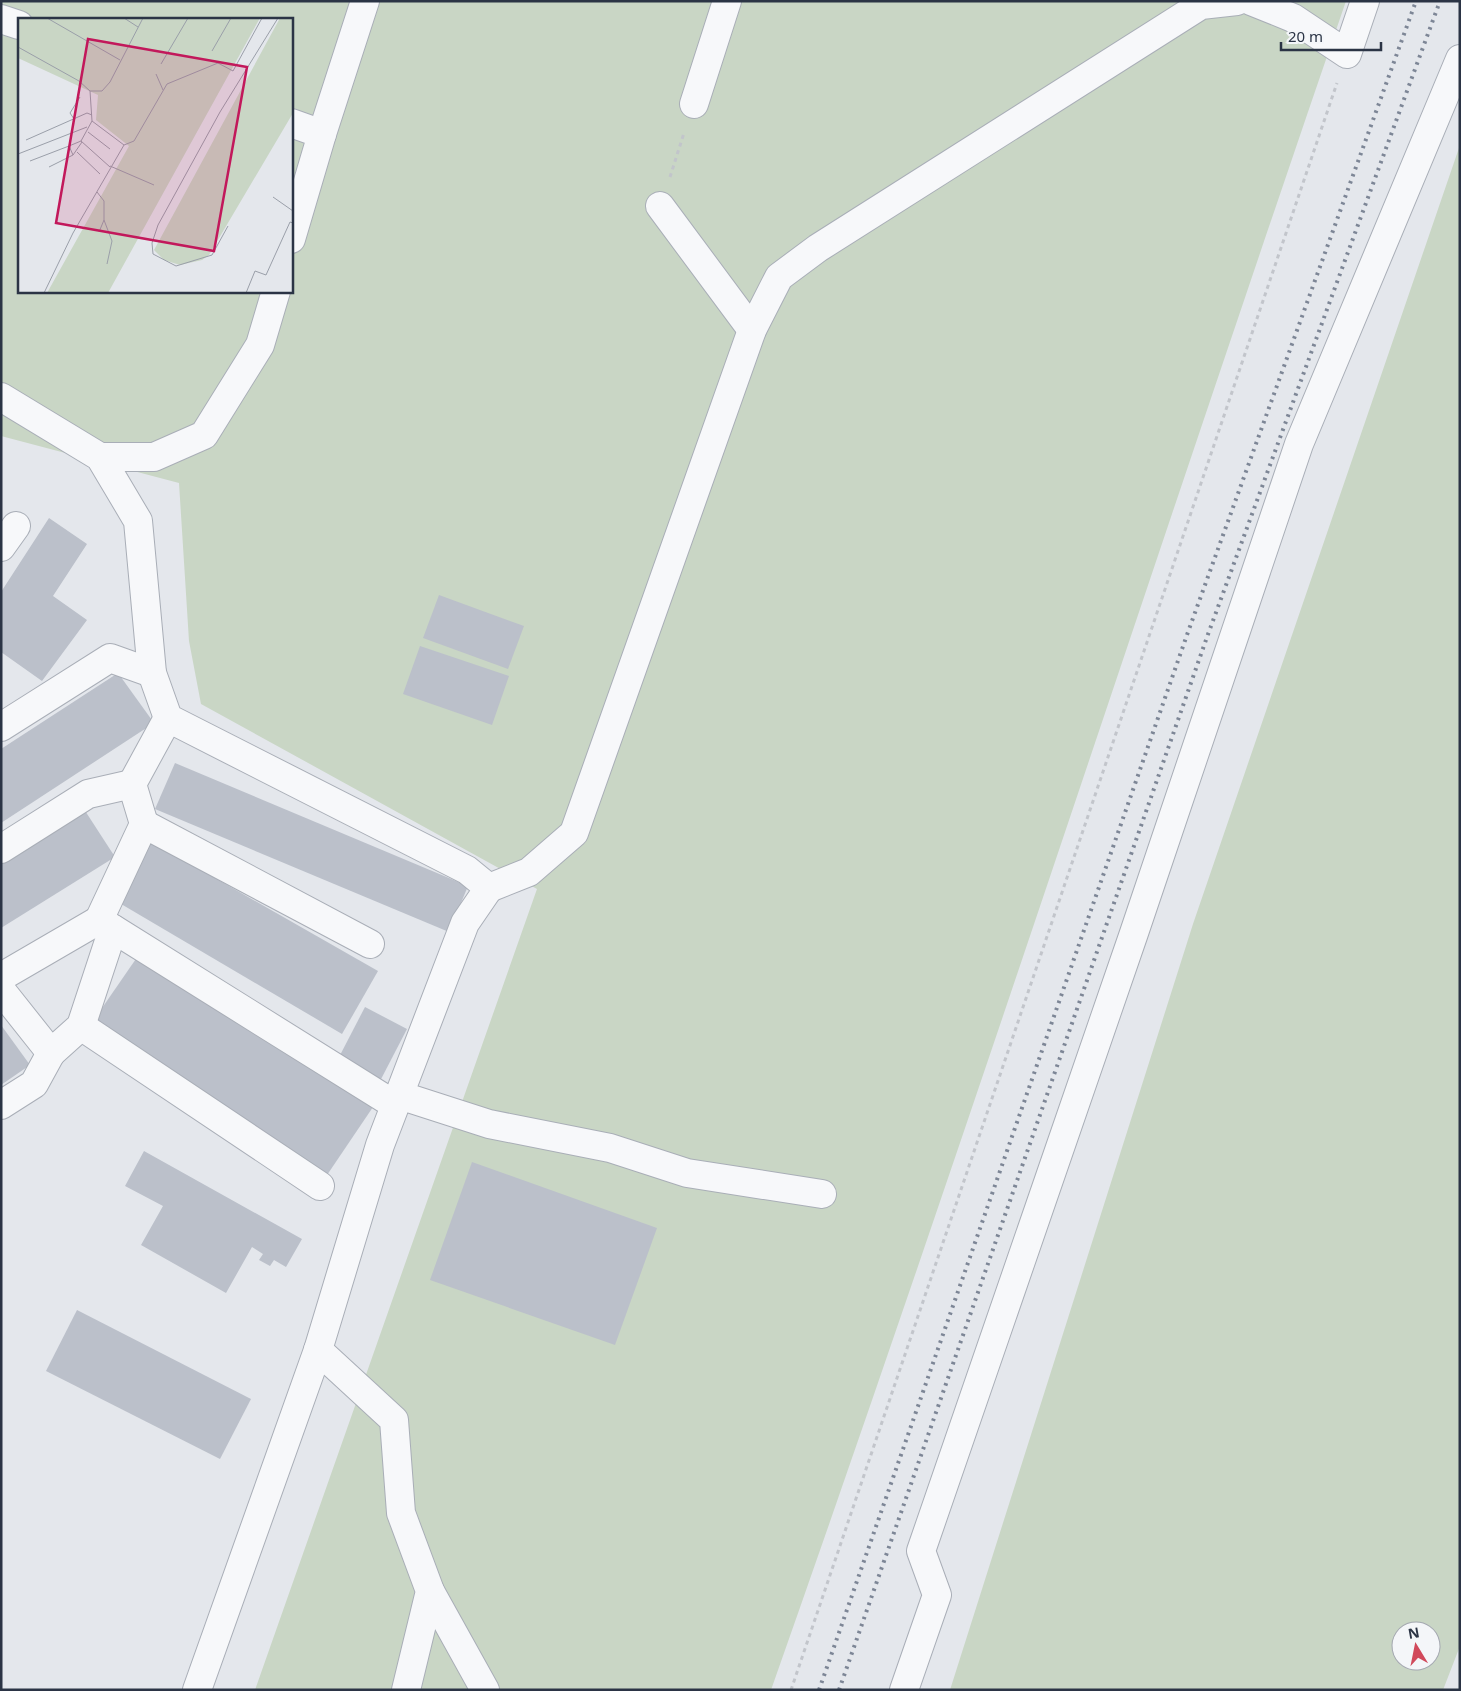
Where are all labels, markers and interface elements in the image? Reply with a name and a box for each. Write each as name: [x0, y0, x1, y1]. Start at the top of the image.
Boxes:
inset map: [18, 18, 292, 292]
scale bar: [1281, 20, 1381, 52]
text: 20 m: [1288, 26, 1323, 46]
north arrow: [1391, 1621, 1441, 1671]
text: N: [1406, 1622, 1421, 1643]

